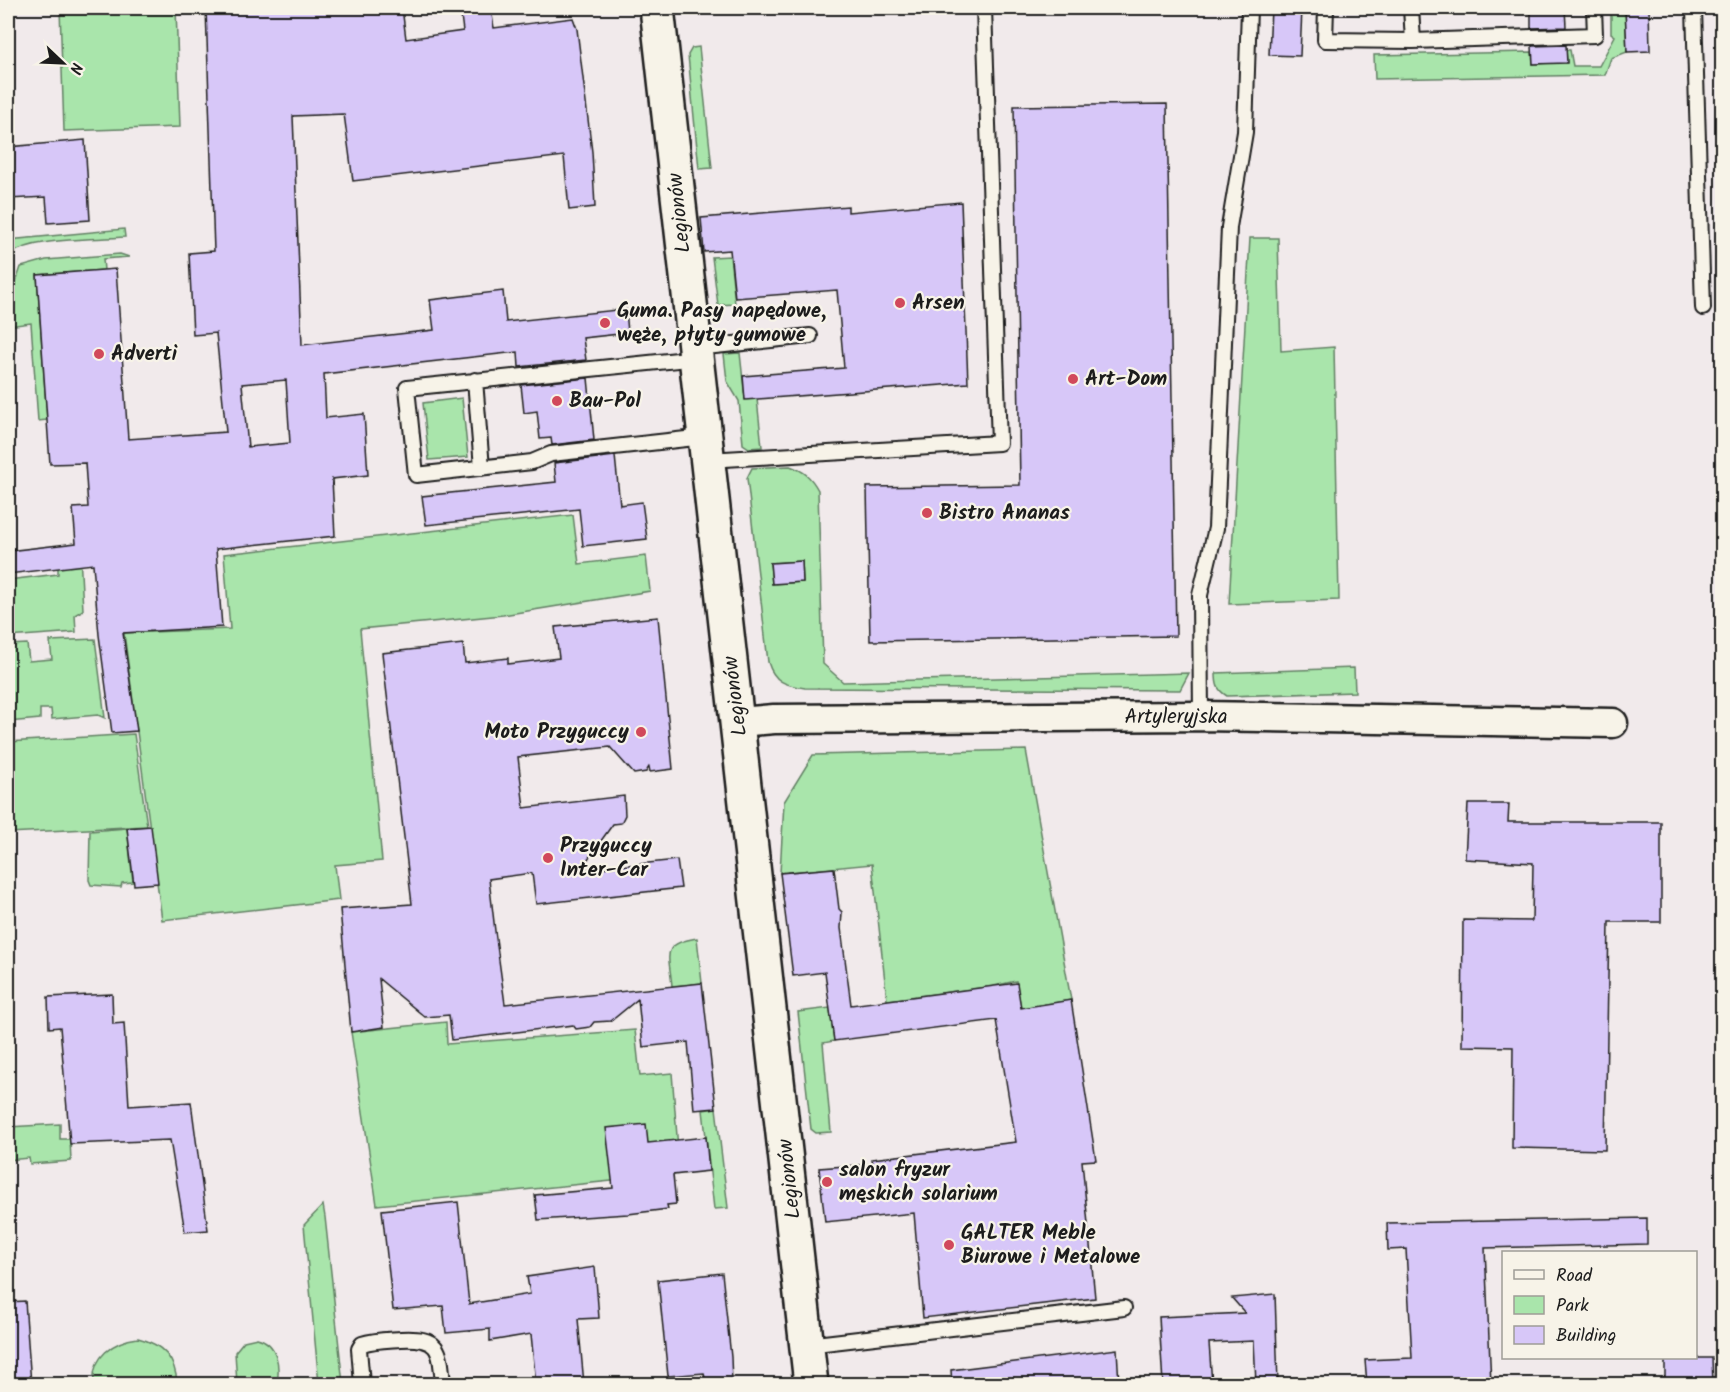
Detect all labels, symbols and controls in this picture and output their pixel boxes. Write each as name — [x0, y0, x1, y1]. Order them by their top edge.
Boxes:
north arrow — [33, 33, 93, 93]
text: N — [62, 59, 89, 78]
street label: Legionów — [659, 171, 701, 255]
place label: Arsen — [912, 287, 965, 320]
place label: Guma. Pasy napędowe, węże, płyty gumowe — [617, 295, 827, 352]
marker: Arsen — [893, 296, 907, 310]
marker: Guma. Pasy napędowe, węże, płyty gumowe — [598, 316, 612, 330]
place label: Adverti — [111, 338, 178, 371]
marker: Adverti — [92, 347, 106, 361]
place label: Art-Dom — [1085, 363, 1167, 396]
marker: Art-Dom — [1066, 372, 1080, 386]
place label: Bau-Pol — [569, 385, 641, 418]
marker: Bau-Pol — [550, 394, 564, 408]
place label: Bistro Ananas — [939, 497, 1070, 530]
marker: Bistro Ananas — [920, 506, 934, 520]
street label: Legionów — [715, 653, 757, 738]
street label: Artyleryjska — [1124, 701, 1228, 734]
place label: Moto Przyguccy — [485, 716, 629, 749]
marker: Moto Przyguccy — [634, 725, 648, 739]
place label: Przyguccy Inter-Car — [560, 830, 652, 887]
marker: Przyguccy Inter-Car — [541, 851, 555, 865]
street label: Legionów — [769, 1137, 811, 1221]
place label: salon fryzur męskich solarium — [839, 1154, 998, 1211]
marker: salon fryzur męskich solarium — [820, 1175, 834, 1189]
place label: GALTER Meble Biurowe i Metalowe — [961, 1217, 1140, 1274]
marker: GALTER Meble Biurowe i Metalowe — [942, 1238, 956, 1252]
legend — [1502, 1251, 1697, 1359]
text: Road — [1556, 1262, 1593, 1291]
text: Park — [1556, 1292, 1589, 1321]
text: Building — [1556, 1322, 1616, 1351]

